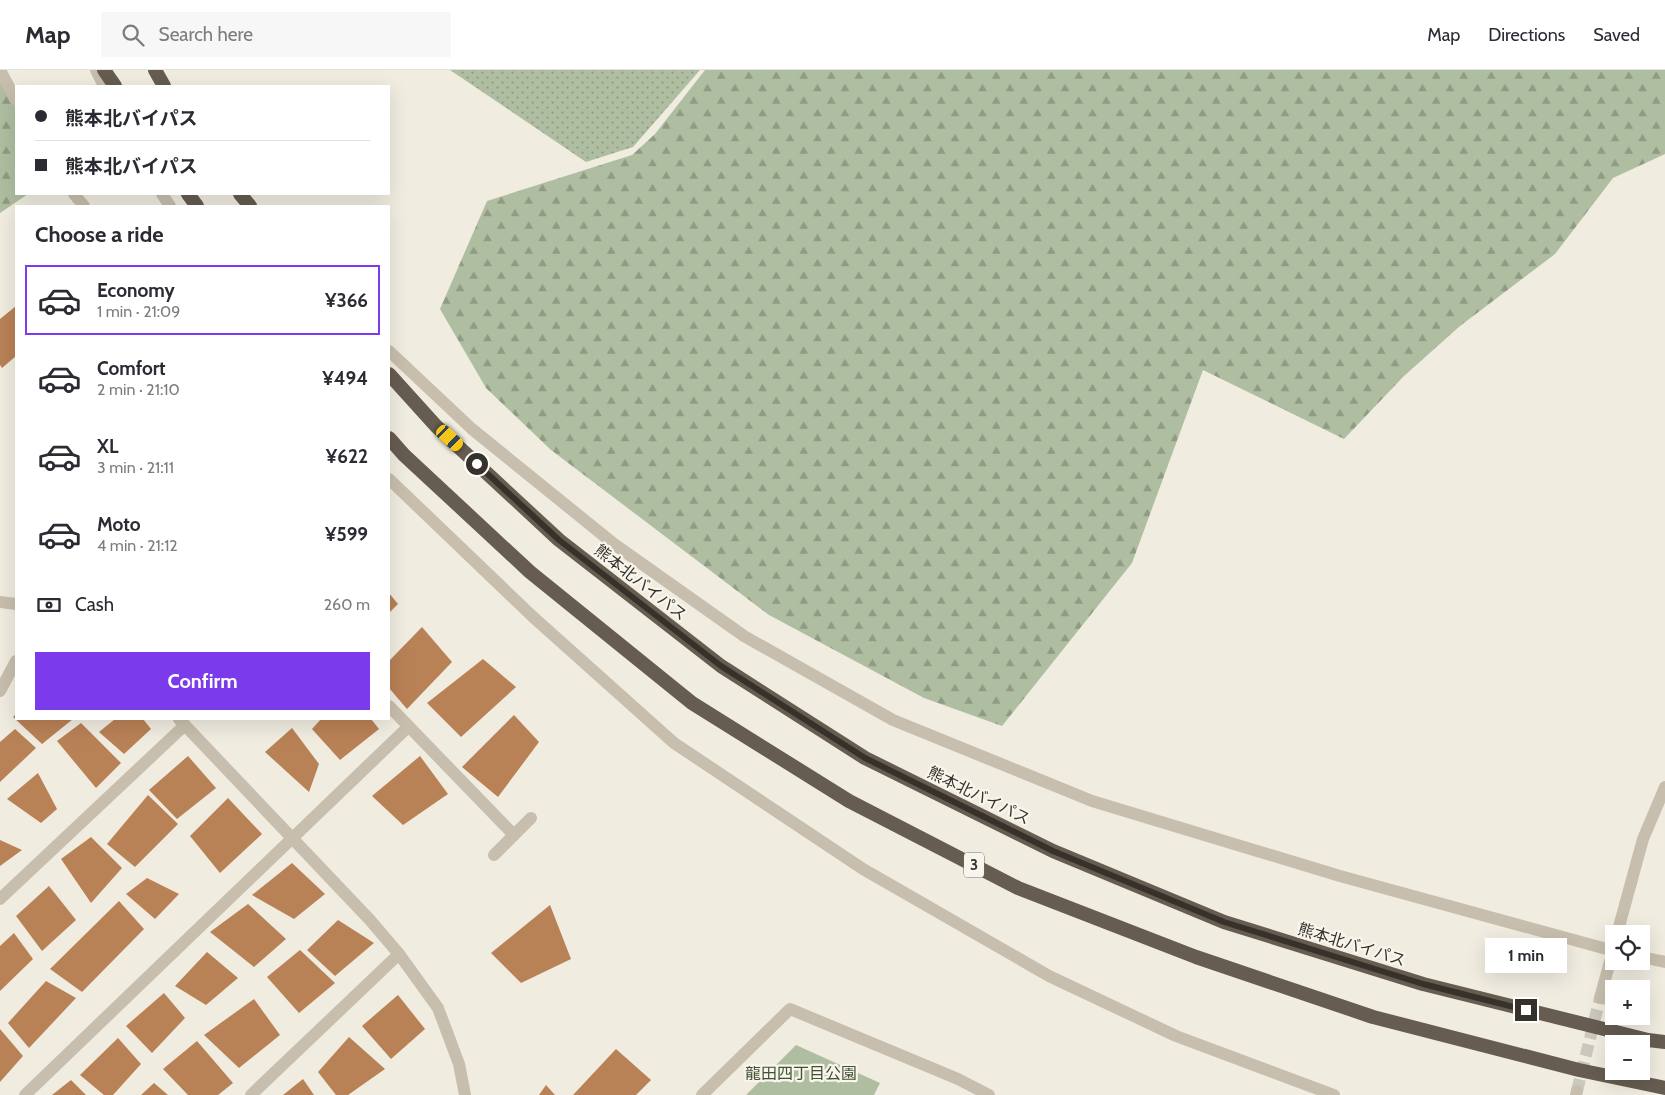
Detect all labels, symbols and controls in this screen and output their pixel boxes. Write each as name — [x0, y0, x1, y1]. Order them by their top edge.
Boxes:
search box — [101, 12, 451, 57]
text: Map — [25, 20, 71, 49]
icon: search — [119, 21, 147, 49]
text: Search here — [159, 23, 253, 46]
text: Map — [1427, 24, 1460, 46]
text: Directions — [1488, 24, 1565, 46]
text: Saved — [1593, 24, 1640, 46]
text: 熊本北バイパス — [65, 107, 198, 130]
text: 熊本北バイパス — [65, 155, 198, 178]
text: Choose a ride — [35, 221, 164, 248]
icon: car — [37, 278, 82, 323]
text: Economy — [97, 279, 175, 302]
text: ¥366 — [325, 289, 368, 312]
text: 1 min · 21:09 — [97, 302, 180, 321]
icon: car — [37, 356, 82, 401]
text: Comfort — [97, 357, 166, 380]
text: ¥494 — [322, 367, 368, 390]
text: 2 min · 21:10 — [97, 380, 180, 399]
car — [433, 422, 466, 454]
icon: car — [37, 434, 82, 479]
text: XL — [97, 435, 118, 458]
text: ¥622 — [326, 445, 368, 468]
route start — [466, 453, 488, 475]
text: 3 min · 21:11 — [97, 458, 174, 477]
icon: car — [37, 512, 82, 557]
text: Moto — [97, 513, 141, 536]
text: ¥599 — [325, 523, 368, 546]
text: 4 min · 21:12 — [97, 536, 178, 555]
street label: 熊本北バイパス — [591, 541, 691, 624]
icon: cash — [35, 591, 63, 619]
text: Cash — [75, 593, 114, 616]
text: 260 m — [324, 595, 370, 614]
button: Confirm — [35, 652, 370, 710]
street label: 熊本北バイパス — [924, 762, 1033, 828]
road number: 3 — [964, 852, 984, 878]
street label: 熊本北バイパス — [1296, 919, 1408, 970]
map controls — [1605, 925, 1650, 1080]
button: locate — [1605, 925, 1650, 970]
callout: 1 min — [1485, 938, 1567, 972]
text: 1 min — [1508, 946, 1544, 965]
button: + — [1605, 980, 1650, 1025]
route end — [1515, 999, 1537, 1021]
button: − — [1605, 1035, 1650, 1080]
park label: 龍田四丁目公園 — [745, 1064, 857, 1083]

